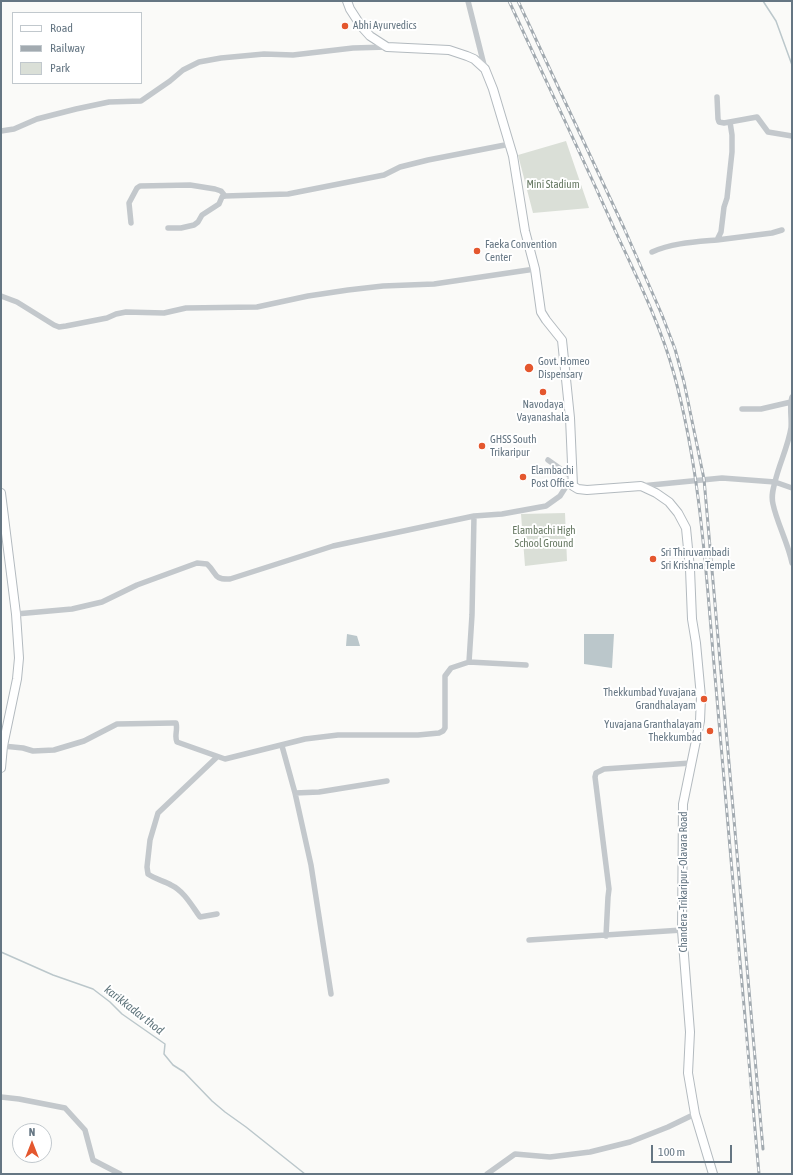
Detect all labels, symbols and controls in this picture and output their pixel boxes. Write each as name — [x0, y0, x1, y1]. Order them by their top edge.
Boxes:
legend — [12, 12, 142, 84]
place label: Abhi Ayurvedics — [353, 19, 417, 33]
text: Road — [50, 21, 73, 35]
marker: Abhi Ayurvedics — [340, 21, 350, 31]
text: Railway — [50, 41, 85, 55]
text: Park — [50, 61, 70, 75]
park label: Mini Stadium — [526, 178, 580, 192]
place label: Faeka Convention Center — [485, 238, 557, 264]
marker: Faeka Convention Center — [472, 246, 482, 256]
place label: Govt. Homeo Dispensary — [538, 355, 590, 381]
marker: Govt. Homeo Dispensary — [523, 362, 535, 374]
marker: Navodaya Vayanashala — [538, 387, 548, 397]
place label: Navodaya Vayanashala — [517, 398, 569, 424]
place label: GHSS South Trikaripur — [490, 433, 537, 459]
marker: GHSS South Trikaripur — [477, 441, 487, 451]
place label: Elambachi Post Office — [531, 464, 574, 490]
marker: Elambachi Post Office — [518, 472, 528, 482]
park label: Elambachi High School Ground — [512, 524, 576, 550]
place label: Sri Thiruvambadi Sri Krishna Temple — [661, 546, 735, 572]
marker: Sri Thiruvambadi Sri Krishna Temple — [648, 554, 658, 564]
place label: Thekkumbad Yuvajana Grandhalayam — [603, 686, 696, 712]
marker: Thekkumbad Yuvajana Grandhalayam — [699, 694, 709, 704]
place label: Yuvajana Granthalayam Thekkumbad — [604, 718, 702, 744]
marker: Yuvajana Granthalayam Thekkumbad — [705, 726, 715, 736]
street label: Chandera -Trikaripur -Olavara Road — [677, 811, 691, 953]
water label: karikkadav thod — [101, 982, 167, 1038]
north arrow — [12, 1123, 52, 1163]
text: N — [29, 1126, 35, 1138]
scale bar — [653, 1137, 734, 1163]
text: 100 m — [658, 1145, 685, 1159]

